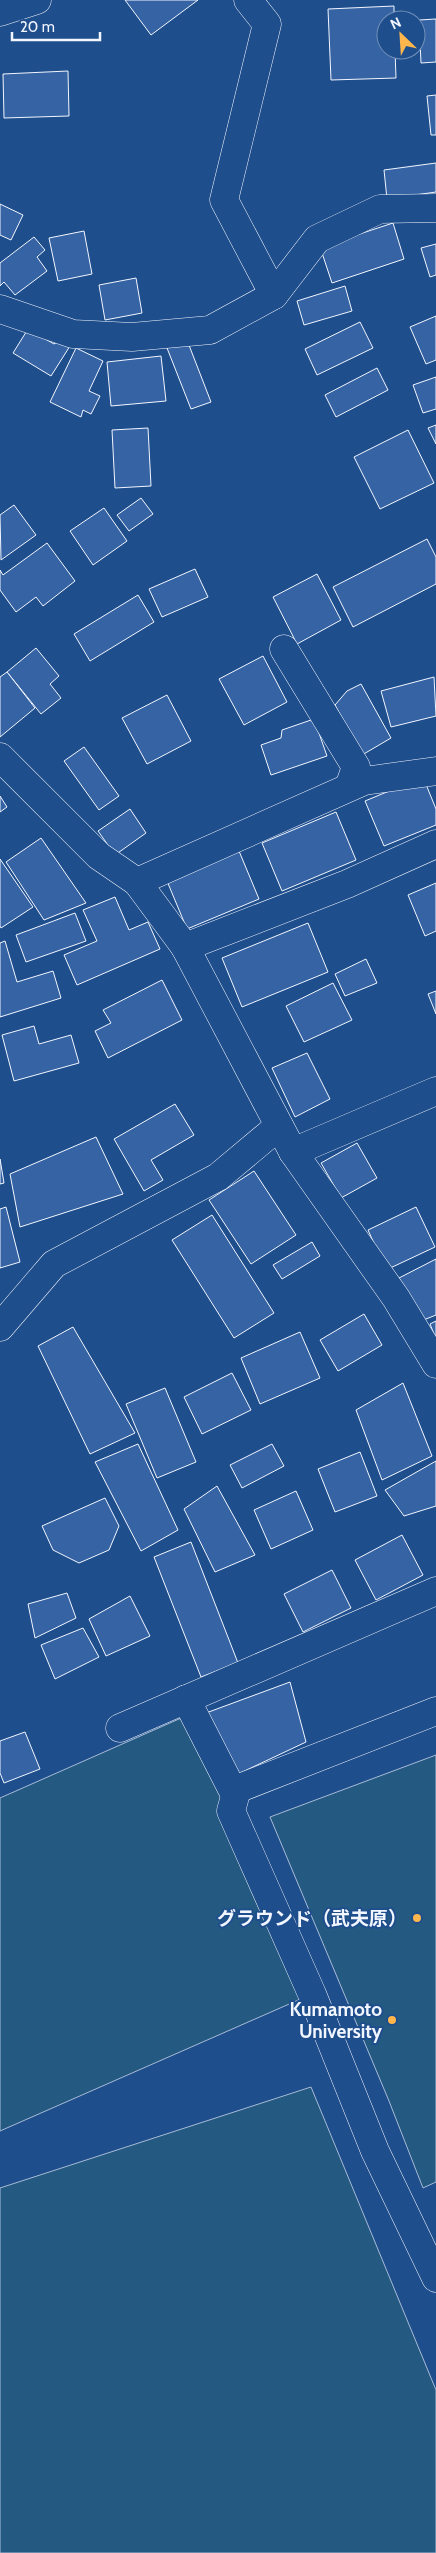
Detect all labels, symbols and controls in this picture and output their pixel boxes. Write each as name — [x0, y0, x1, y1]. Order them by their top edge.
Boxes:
scale bar — [12, 10, 100, 42]
north arrow — [376, 10, 426, 60]
text: N — [387, 13, 404, 33]
text: 20 m — [20, 18, 55, 36]
place label: グラウンド（武夫原） — [217, 1907, 407, 1930]
marker: グラウンド（武夫原） — [411, 1912, 423, 1924]
place label: Kumamoto University — [290, 1998, 383, 2043]
marker: Kumamoto University — [386, 2014, 398, 2026]

